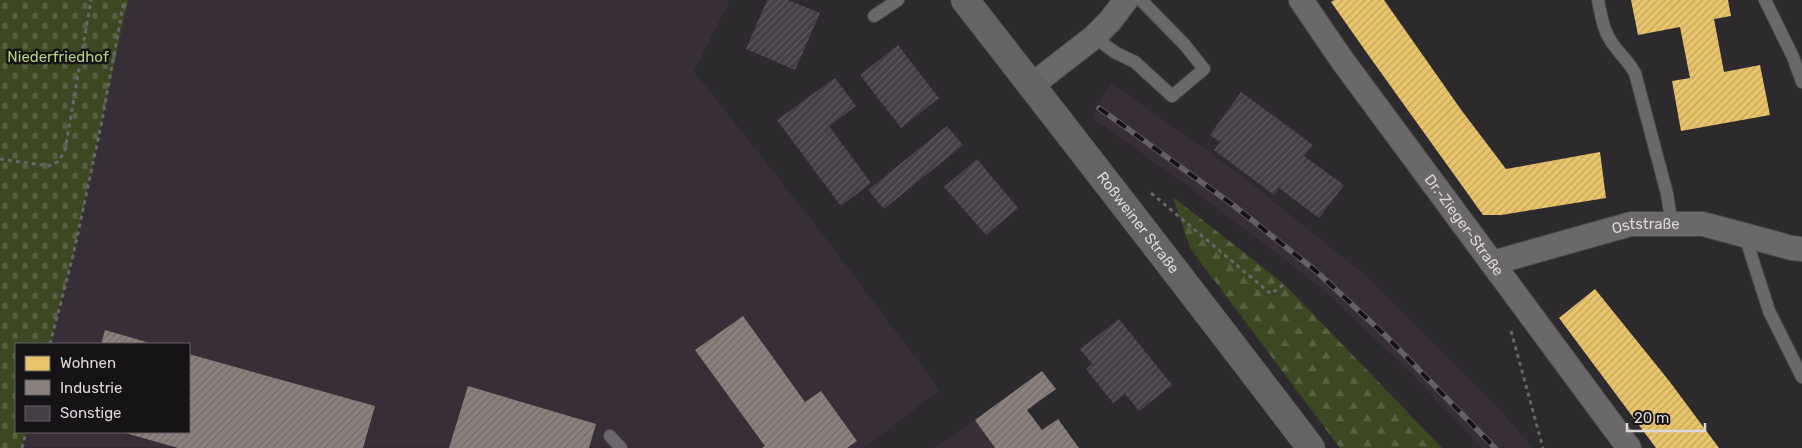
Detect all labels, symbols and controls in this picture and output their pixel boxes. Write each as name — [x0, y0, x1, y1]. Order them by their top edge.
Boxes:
park label: Niederfriedhof — [7, 48, 109, 66]
street label: Roßweiner Straße — [1093, 168, 1183, 277]
street label: Dr.-Zieger-Straße — [1421, 171, 1508, 279]
street label: Oststraße — [1610, 215, 1680, 238]
legend — [15, 343, 190, 433]
text: Wohnen — [60, 354, 116, 372]
text: Industrie — [60, 379, 122, 397]
scale bar — [1627, 400, 1704, 432]
text: Sonstige — [60, 404, 122, 422]
text: 20 m — [1634, 409, 1669, 427]

